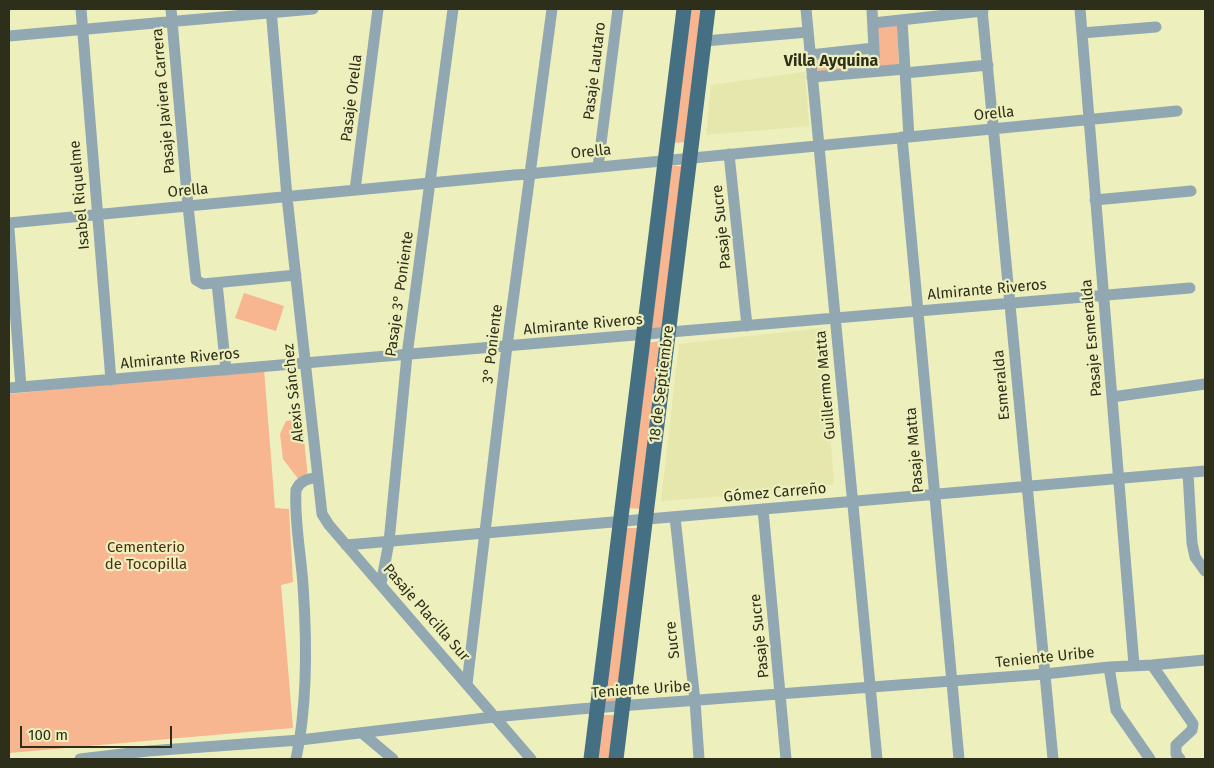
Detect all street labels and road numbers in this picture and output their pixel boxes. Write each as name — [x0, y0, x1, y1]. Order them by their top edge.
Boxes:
street label: Pasaje Lautaro — [580, 21, 610, 121]
street label: Pasaje Javiera Carrera — [149, 28, 179, 174]
street label: Pasaje Orella — [338, 53, 366, 143]
street label: Orella — [973, 103, 1015, 125]
street label: Isabel Riquelme — [66, 140, 94, 250]
street label: Orella — [570, 141, 612, 163]
street label: Orella — [167, 180, 209, 202]
street label: Pasaje Sucre — [709, 184, 735, 270]
street label: Pasaje 3° Poniente — [382, 230, 418, 358]
street label: Almirante Riveros — [927, 276, 1047, 304]
street label: Pasaje Esmeralda — [1078, 279, 1106, 397]
street label: 3° Poniente — [479, 303, 507, 385]
street label: Almirante Riveros — [523, 311, 643, 339]
street label: 18 de Septiembre — [646, 324, 678, 444]
street label: Guillermo Matta — [812, 330, 840, 440]
street label: Alexis Sánchez — [280, 343, 308, 443]
street label: Almirante Riveros — [120, 345, 240, 373]
street label: Esmeralda — [990, 349, 1014, 421]
street label: Pasaje Matta — [902, 406, 928, 494]
street label: Gómez Carreño — [723, 480, 827, 506]
street label: Pasaje Placilla Sur — [379, 561, 473, 665]
street label: Pasaje Sucre — [747, 593, 773, 679]
street label: Sucre — [662, 620, 684, 660]
street label: Teniente Uribe — [995, 644, 1095, 672]
street label: Teniente Uribe — [591, 678, 691, 702]

